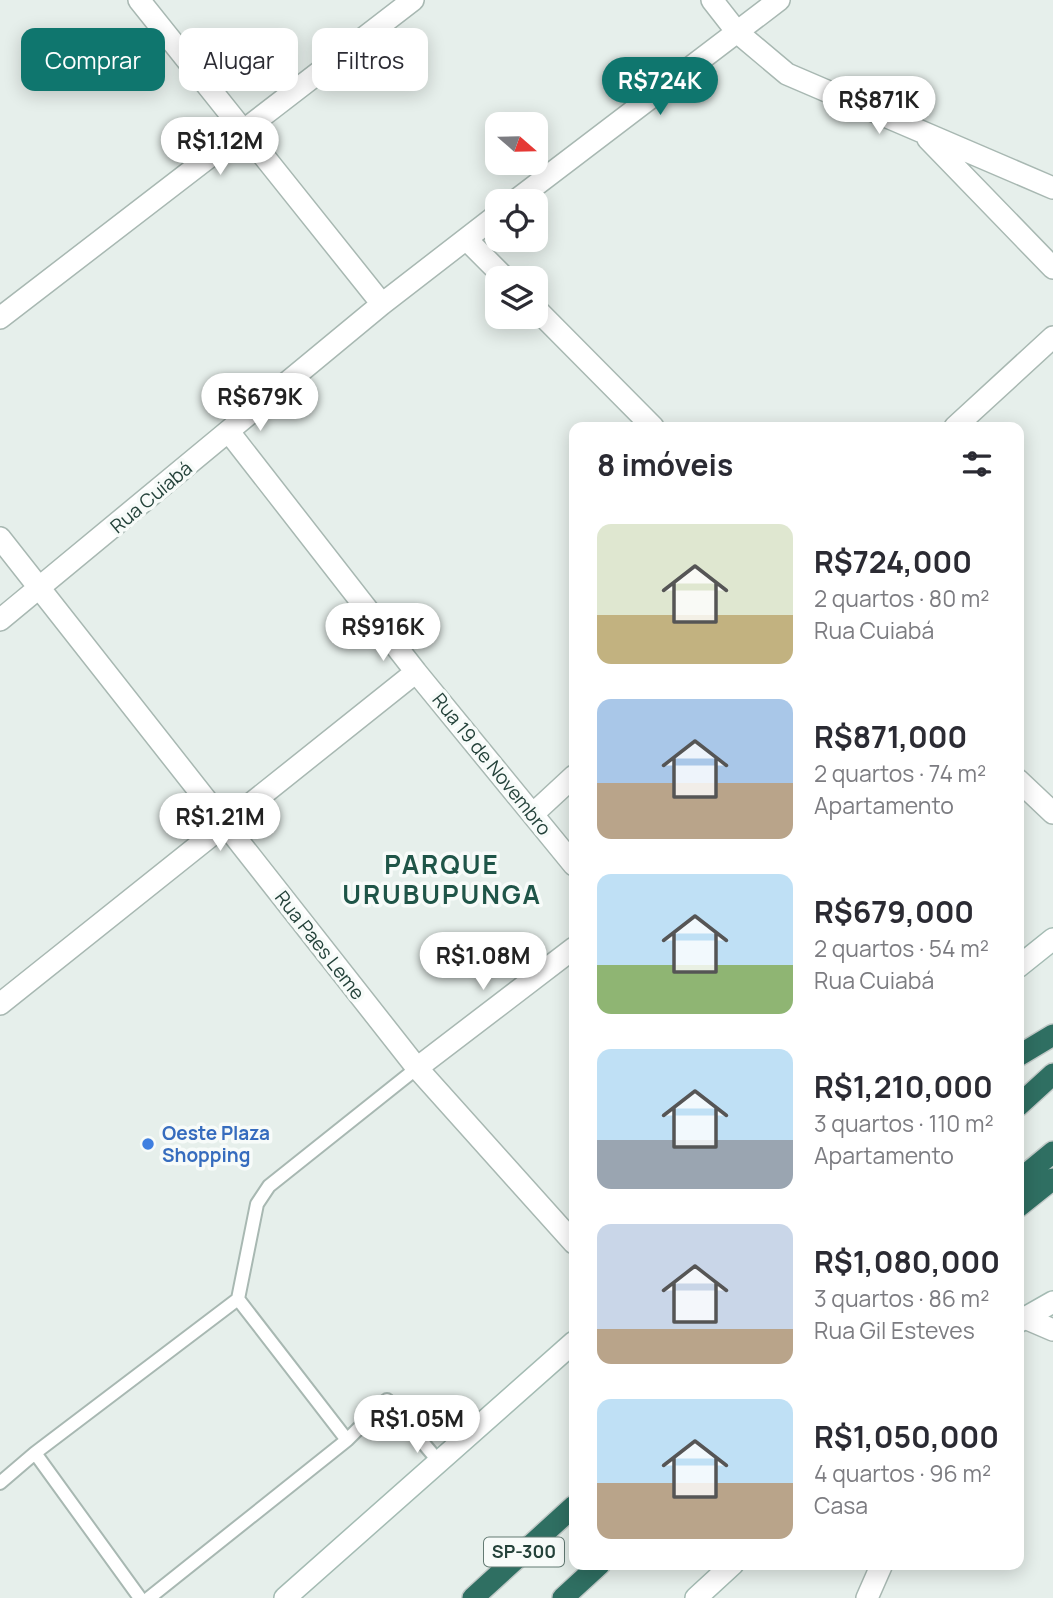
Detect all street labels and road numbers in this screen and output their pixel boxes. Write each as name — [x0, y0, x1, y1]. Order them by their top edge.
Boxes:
street label: Rua Cuiabá — [105, 455, 197, 539]
street label: Rua 19 de Novembro — [427, 687, 557, 841]
street label: Rua Paes Leme — [269, 885, 371, 1005]
road number: SP-300 — [484, 1538, 564, 1567]

